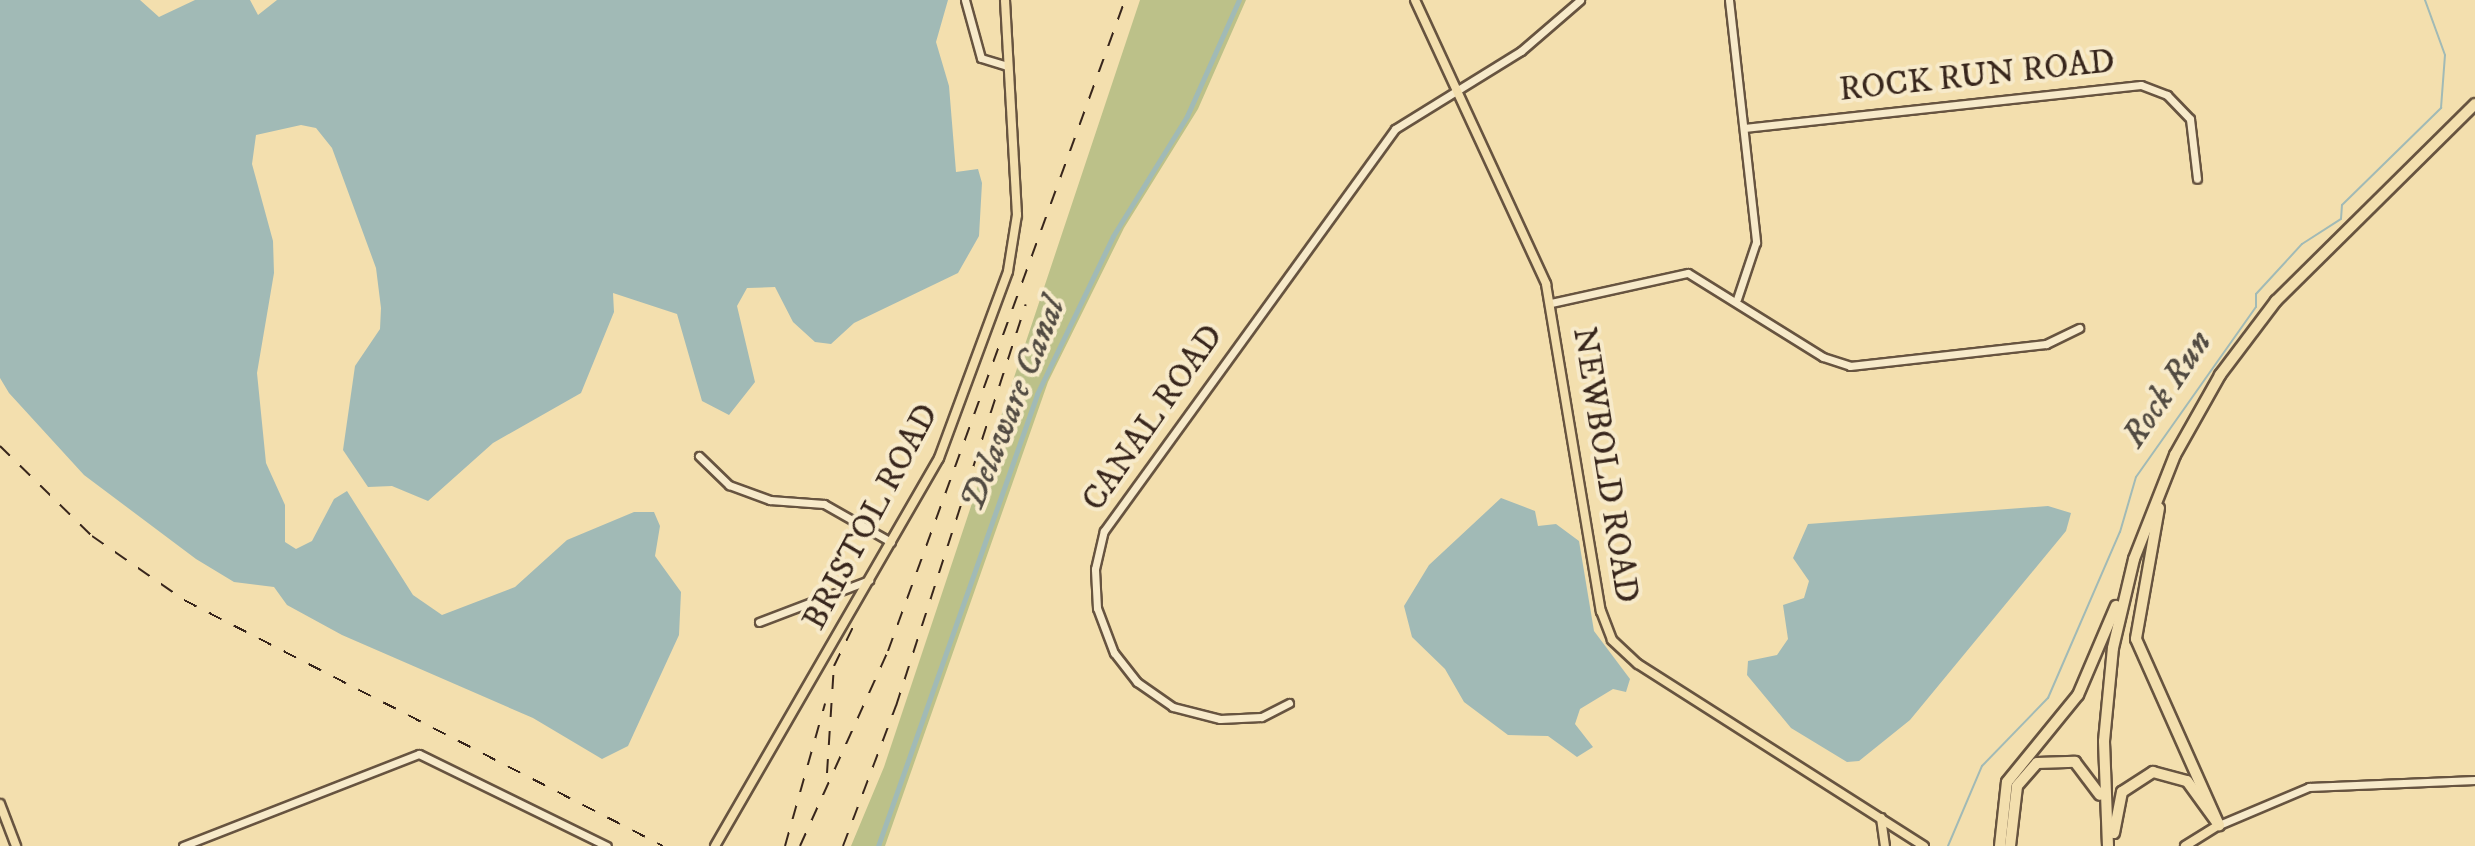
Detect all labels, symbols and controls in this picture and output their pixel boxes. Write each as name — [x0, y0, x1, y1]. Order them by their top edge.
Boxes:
street label: ROCK RUN ROAD — [1837, 41, 2117, 111]
water label: Delaware Canal — [951, 291, 1075, 517]
street label: CANAL ROAD — [1074, 317, 1232, 519]
water label: Rock Run — [2112, 322, 2222, 456]
street label: NEWBOLD ROAD — [1563, 324, 1647, 606]
street label: BRISTOL ROAD — [794, 397, 948, 637]

